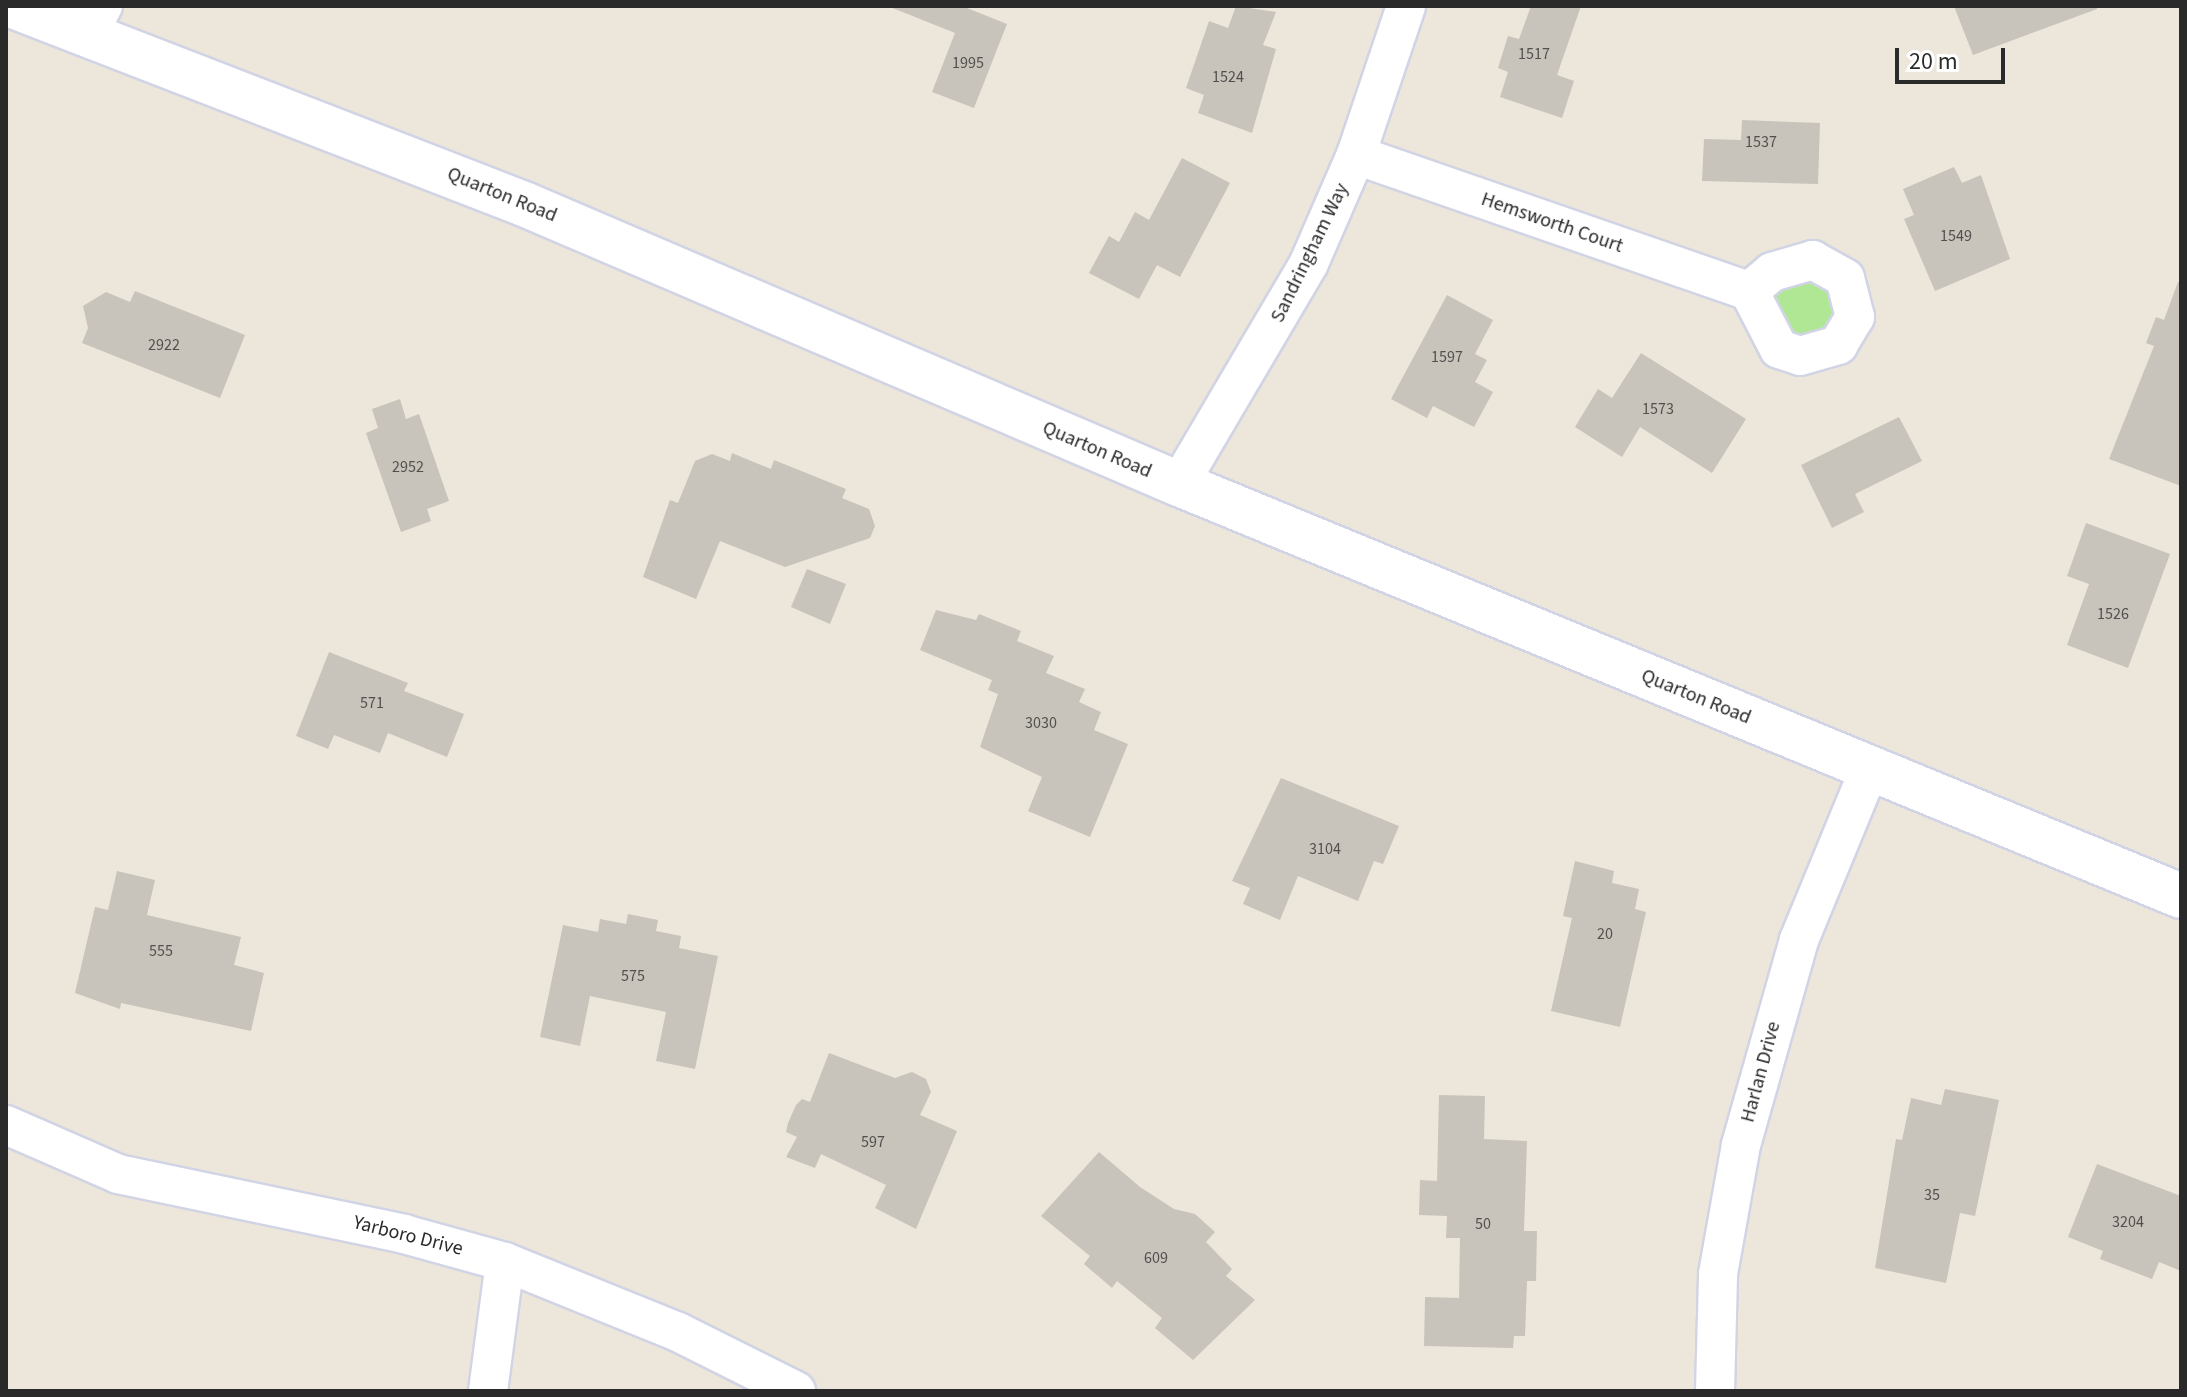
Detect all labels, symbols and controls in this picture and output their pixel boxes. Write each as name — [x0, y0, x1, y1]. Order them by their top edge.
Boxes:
scale bar — [1899, 32, 2009, 82]
house number: 1517 — [1518, 44, 1550, 64]
text: 20 m — [1909, 44, 1958, 79]
house number: 1995 — [952, 53, 984, 73]
house number: 1524 — [1212, 67, 1244, 87]
house number: 1537 — [1745, 132, 1777, 152]
street label: Quarton Road — [444, 162, 560, 228]
street label: Sandringham Way — [1266, 179, 1354, 327]
street label: Hemsworth Court — [1478, 187, 1626, 259]
house number: 1549 — [1940, 226, 1972, 246]
house number: 2922 — [148, 335, 180, 355]
house number: 1597 — [1431, 347, 1463, 367]
house number: 1573 — [1642, 399, 1674, 419]
street label: Quarton Road — [1039, 416, 1155, 484]
house number: 2952 — [392, 457, 424, 477]
house number: 1526 — [2097, 604, 2129, 624]
street label: Quarton Road — [1638, 664, 1754, 730]
house number: 571 — [360, 693, 384, 713]
house number: 3030 — [1025, 713, 1057, 733]
house number: 3104 — [1309, 839, 1341, 859]
house number: 20 — [1597, 924, 1613, 944]
house number: 555 — [149, 941, 173, 961]
house number: 575 — [621, 966, 645, 986]
street label: Harlan Drive — [1736, 1019, 1786, 1125]
house number: 597 — [861, 1132, 885, 1152]
house number: 35 — [1924, 1185, 1940, 1205]
street label: Yarboro Drive — [351, 1211, 465, 1261]
house number: 3204 — [2112, 1212, 2144, 1232]
house number: 50 — [1475, 1214, 1491, 1234]
house number: 609 — [1144, 1248, 1168, 1268]

